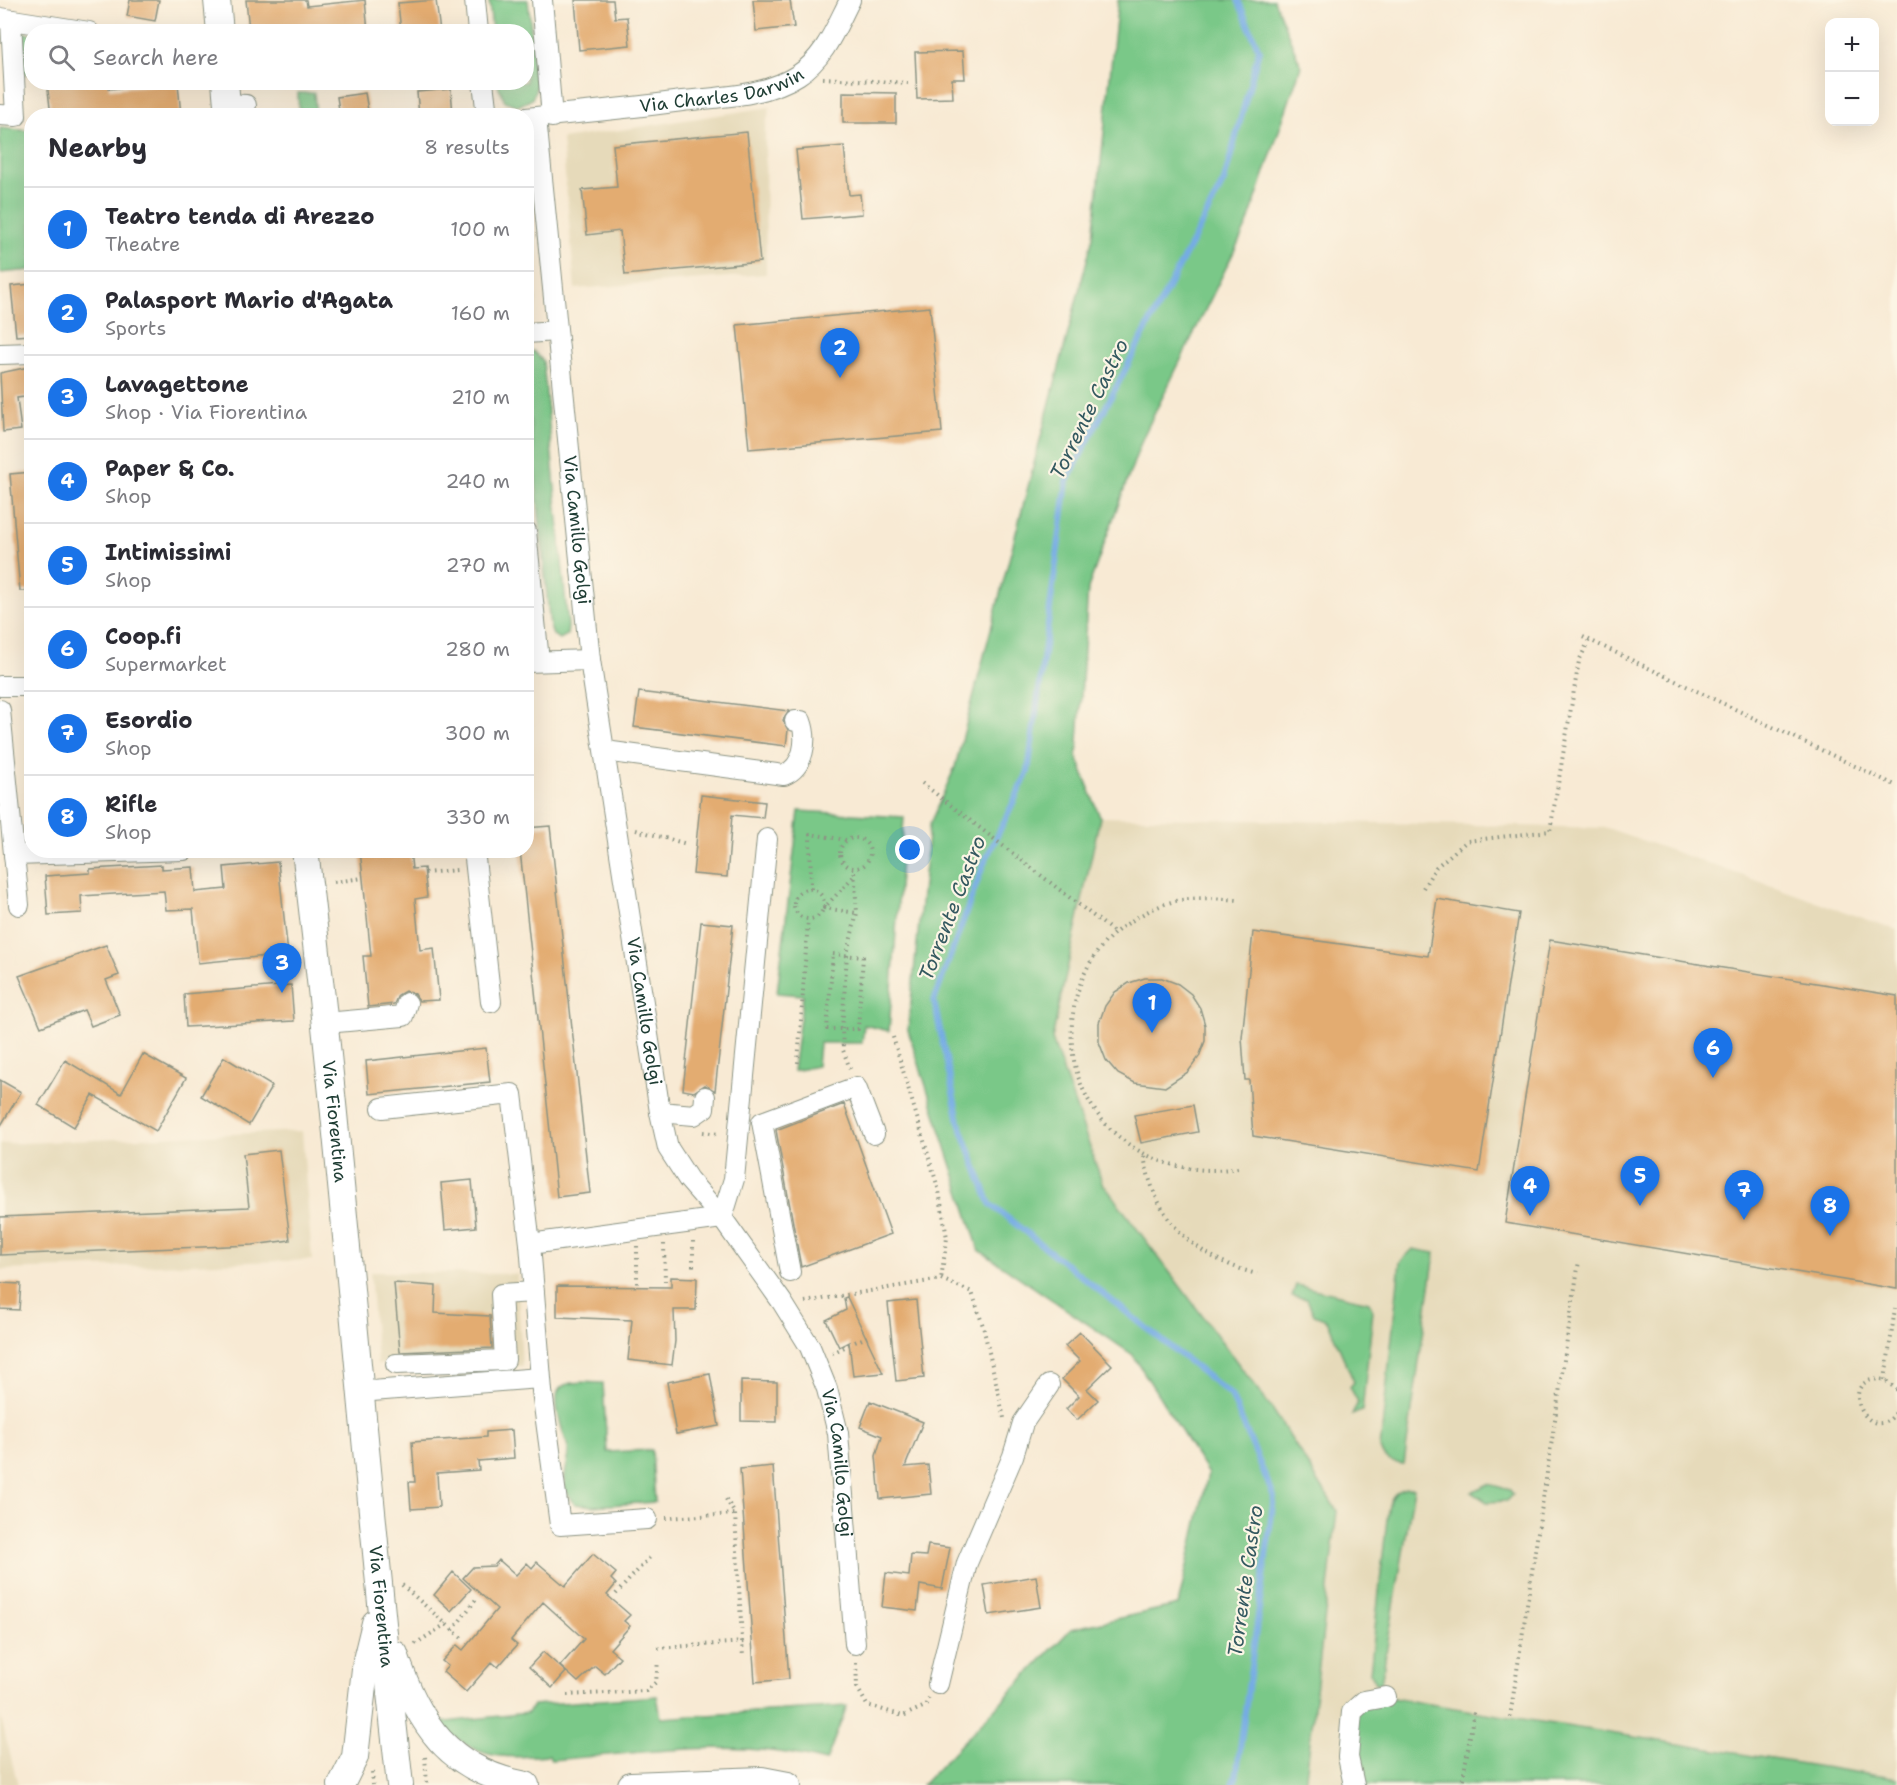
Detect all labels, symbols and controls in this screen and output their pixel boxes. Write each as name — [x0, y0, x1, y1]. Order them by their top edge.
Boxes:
map controls — [1825, 18, 1879, 126]
button: + — [1825, 18, 1879, 72]
search box — [24, 24, 534, 90]
icon: search — [45, 41, 78, 74]
text: Search here — [93, 43, 219, 72]
street label: Via Charles Darwin — [638, 62, 809, 118]
button: − — [1825, 72, 1879, 126]
text: Nearby — [48, 130, 147, 165]
text: 8 results — [424, 134, 510, 160]
text: Teatro tenda di Arezzo — [105, 202, 375, 231]
text: 1 — [63, 216, 72, 242]
text: 100 m — [450, 216, 510, 242]
text: Theatre — [105, 231, 180, 257]
text: Palasport Mario d'Agata — [105, 286, 393, 315]
text: 2 — [61, 300, 75, 326]
text: 160 m — [451, 300, 510, 326]
text: Sports — [105, 315, 166, 341]
pin: 2 — [820, 328, 860, 378]
water label: Torrente Castro — [1044, 335, 1134, 483]
text: Lavagettone — [105, 370, 249, 399]
text: 3 — [61, 384, 75, 410]
text: 210 m — [451, 384, 510, 410]
text: Shop · Via Fiorentina — [105, 399, 307, 425]
text: Paper & Co. — [105, 454, 234, 483]
street label: Via Camillo Golgi — [558, 454, 596, 606]
text: 4 — [61, 468, 75, 494]
text: 240 m — [445, 468, 510, 494]
text: Shop — [105, 483, 152, 509]
text: Intimissimi — [105, 538, 232, 567]
text: 5 — [61, 552, 74, 578]
text: 270 m — [446, 552, 510, 578]
text: Shop — [105, 567, 152, 593]
text: Coop.fi — [105, 622, 182, 651]
text: 6 — [61, 636, 75, 662]
text: 280 m — [445, 636, 510, 662]
text: Supermarket — [105, 651, 227, 677]
text: Esordio — [105, 706, 193, 735]
text: 7 — [61, 720, 75, 746]
text: 300 m — [444, 720, 510, 746]
text: Shop — [105, 735, 152, 761]
text: Rifle — [105, 790, 157, 819]
text: 8 — [61, 804, 75, 830]
text: 330 m — [446, 804, 510, 830]
text: Shop — [105, 819, 152, 845]
water label: Torrente Castro — [912, 832, 992, 984]
your location — [895, 835, 924, 864]
street label: Via Camillo Golgi — [621, 935, 668, 1087]
pin: 3 — [262, 944, 302, 993]
pin: 1 — [1132, 984, 1172, 1033]
pin: 6 — [1694, 1028, 1732, 1078]
street label: Via Fiorentina — [317, 1059, 353, 1184]
pin: 5 — [1620, 1156, 1660, 1206]
pin: 4 — [1510, 1166, 1550, 1216]
pin: 7 — [1724, 1170, 1764, 1220]
pin: 8 — [1810, 1186, 1850, 1236]
street label: Via Camillo Golgi — [815, 1386, 858, 1538]
water label: Torrente Castro — [1221, 1503, 1269, 1659]
street label: Via Fiorentina — [363, 1544, 399, 1668]

